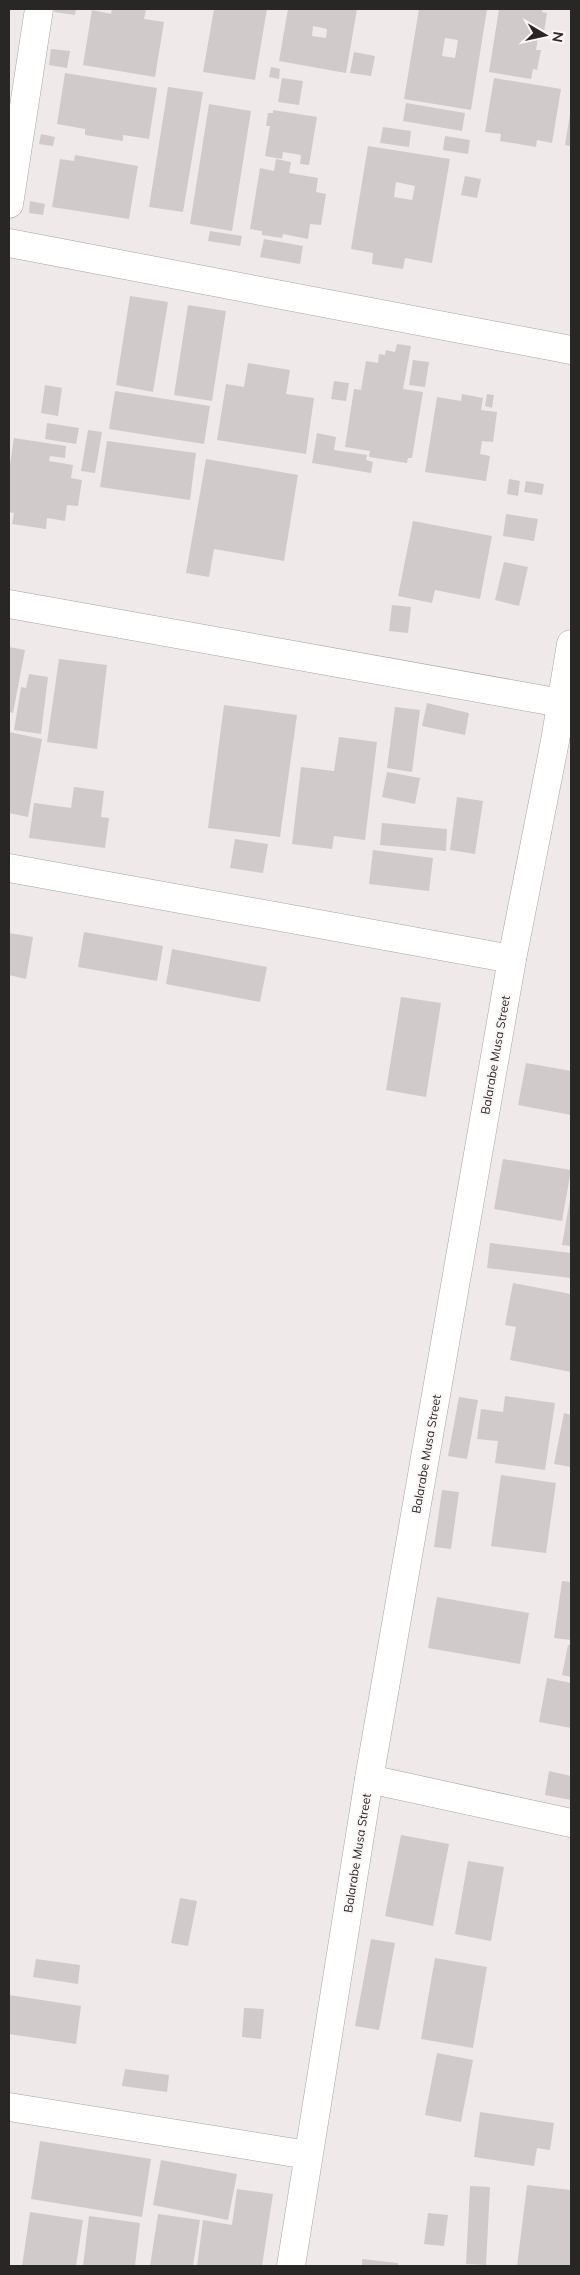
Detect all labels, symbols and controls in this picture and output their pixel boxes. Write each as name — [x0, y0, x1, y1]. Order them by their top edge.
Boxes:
north arrow — [520, 10, 570, 60]
text: N — [548, 30, 568, 44]
street label: Balarabe Musa Street — [477, 994, 513, 1116]
street label: Balarabe Musa Street — [408, 1393, 444, 1515]
street label: Balarabe Musa Street — [340, 1792, 374, 1914]

